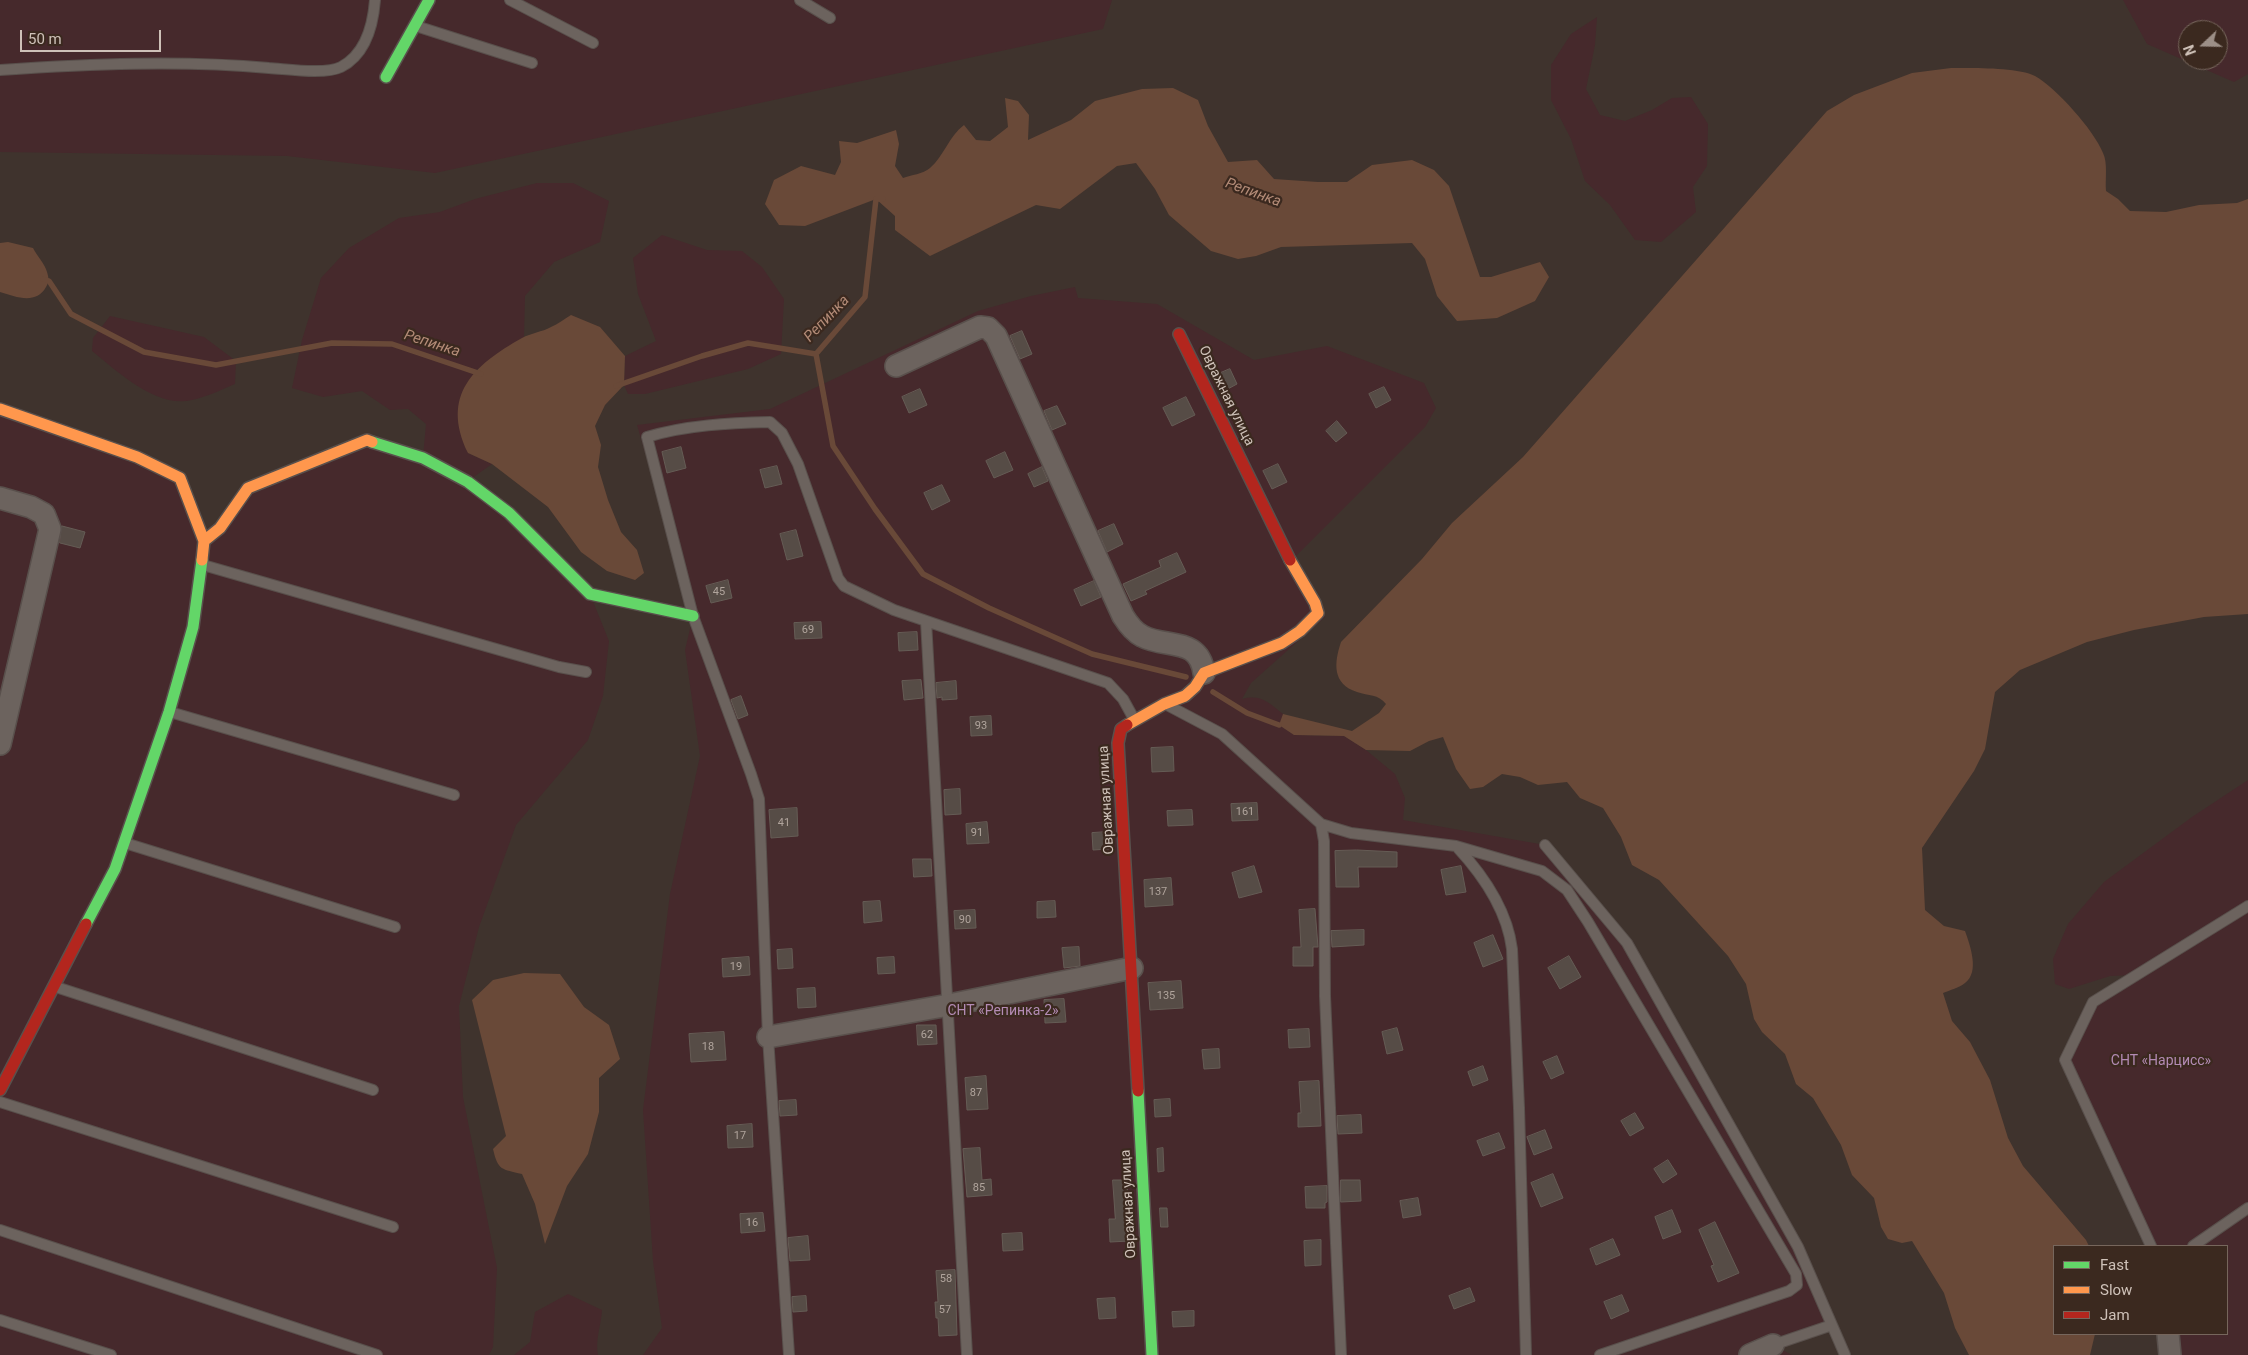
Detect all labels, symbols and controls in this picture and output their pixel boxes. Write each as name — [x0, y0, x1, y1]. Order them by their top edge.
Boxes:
scale bar — [22, 20, 164, 52]
north arrow — [2178, 20, 2228, 70]
text: 50 m — [28, 30, 62, 48]
text: N — [2181, 43, 2199, 58]
water label: Репинка — [1223, 175, 1283, 211]
water label: Репинка — [800, 292, 854, 346]
water label: Репинка — [402, 327, 462, 361]
street label: Овражная улица — [1195, 343, 1257, 449]
house number: 45 — [713, 585, 725, 599]
house number: 69 — [802, 623, 814, 637]
house number: 93 — [975, 719, 987, 733]
street label: Овражная улица — [1096, 745, 1118, 855]
house number: 161 — [1236, 805, 1254, 819]
house number: 41 — [778, 816, 790, 830]
house number: 91 — [971, 826, 983, 840]
house number: 137 — [1149, 885, 1167, 899]
house number: 90 — [959, 913, 971, 927]
house number: 19 — [730, 960, 742, 974]
house number: 135 — [1157, 989, 1175, 1003]
park label: СНТ «Репинка-2» — [947, 1003, 1059, 1019]
house number: 62 — [921, 1028, 933, 1042]
house number: 18 — [702, 1040, 714, 1054]
park label: СНТ «Нарцисс» — [2111, 1053, 2211, 1069]
house number: 87 — [970, 1086, 982, 1100]
house number: 17 — [734, 1129, 746, 1143]
street label: Овражная улица — [1118, 1149, 1140, 1259]
house number: 85 — [973, 1181, 985, 1195]
house number: 16 — [746, 1216, 758, 1230]
legend — [2053, 1245, 2228, 1335]
text: Fast — [2100, 1256, 2129, 1274]
house number: 58 — [940, 1272, 952, 1286]
text: Slow — [2100, 1281, 2132, 1299]
house number: 57 — [939, 1303, 951, 1317]
text: Jam — [2100, 1306, 2130, 1324]

